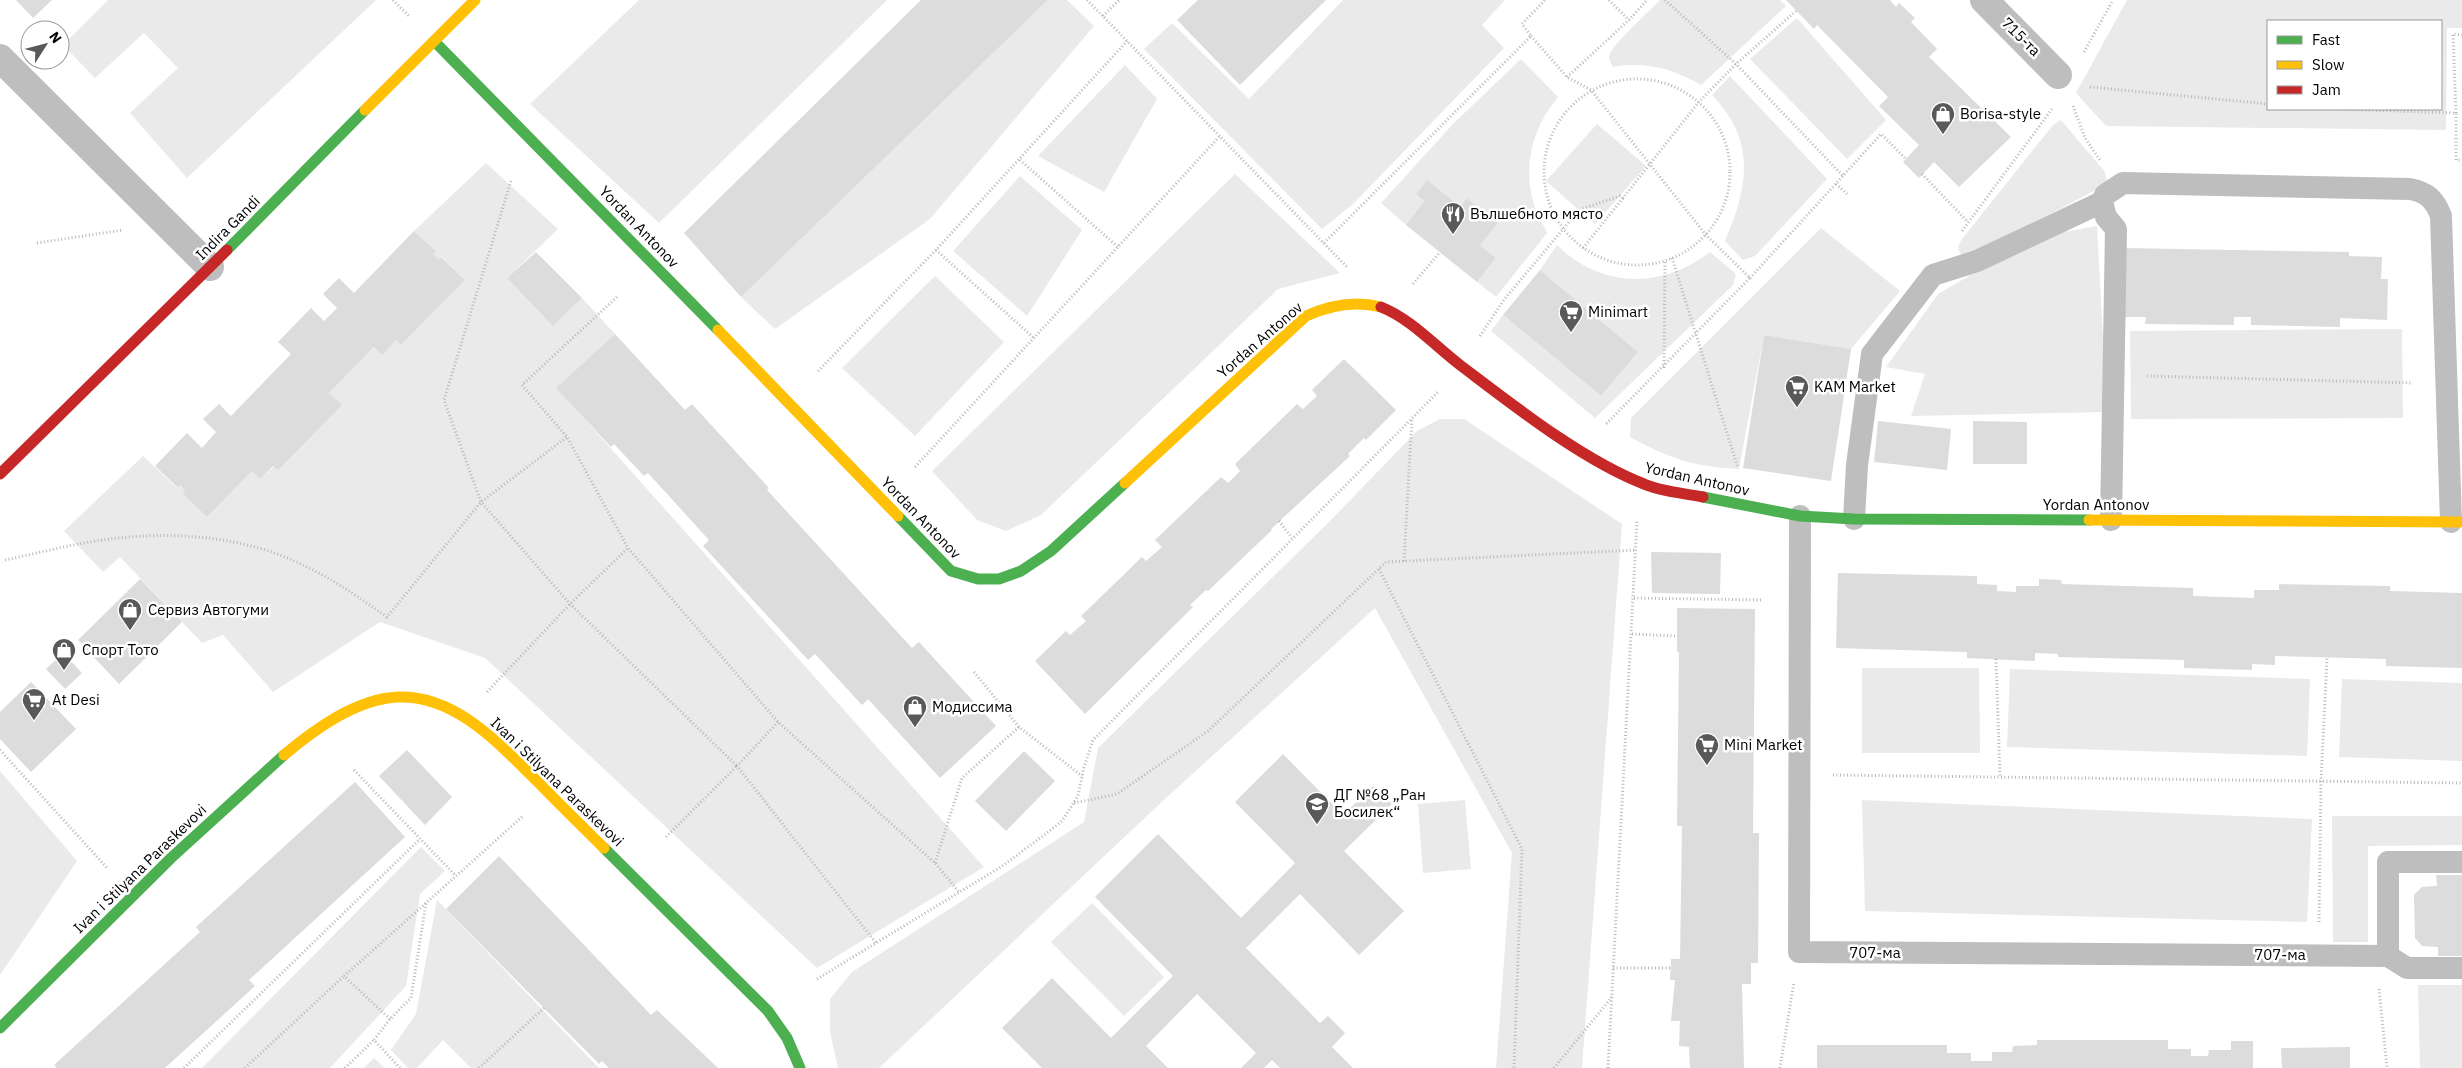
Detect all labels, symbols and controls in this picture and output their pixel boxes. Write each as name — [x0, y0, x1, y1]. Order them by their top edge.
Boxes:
street label: 715-та — [1998, 13, 2045, 60]
north arrow — [20, 20, 70, 70]
legend — [2267, 20, 2442, 110]
text: N — [45, 28, 66, 47]
text: Fast — [2312, 30, 2340, 49]
text: Slow — [2312, 55, 2345, 74]
text: Jam — [2312, 80, 2341, 99]
shop icon: Borisa-style — [1930, 101, 1956, 135]
place label: Borisa-style — [1960, 104, 2041, 123]
street label: Yordan Antonov — [595, 182, 684, 272]
street label: Indira Gandi — [191, 191, 264, 264]
restaurant icon: Вълшебното място — [1440, 201, 1466, 235]
place label: Вълшебното място — [1470, 204, 1603, 223]
street label: Yordan Antonov — [1213, 297, 1307, 382]
supermarket icon: Minimart — [1558, 299, 1584, 333]
place label: Minimart — [1588, 302, 1648, 321]
supermarket icon: KAM Market — [1784, 374, 1810, 408]
place label: KAM Market — [1814, 377, 1896, 396]
street label: Yordan Antonov — [1643, 457, 1752, 500]
street label: Yordan Antonov — [877, 473, 966, 563]
street label: Yordan Antonov — [2043, 495, 2150, 514]
shop icon: Сервиз Автогуми — [117, 597, 143, 631]
place label: Сервиз Автогуми — [148, 600, 269, 619]
shop icon: Спорт Тото — [51, 637, 77, 671]
place label: Спорт Тото — [82, 640, 159, 659]
supermarket icon: At Desi — [21, 687, 47, 721]
place label: At Desi — [52, 690, 100, 709]
shop icon: Модиссима — [902, 694, 928, 728]
place label: Модиссима — [932, 697, 1013, 716]
street label: Ivan i Stilyana Paraskevovi — [487, 713, 628, 850]
supermarket icon: Mini Market — [1694, 732, 1720, 766]
place label: Mini Market — [1724, 735, 1803, 754]
place label: ДГ №68 „Ран Босилек“ — [1334, 785, 1426, 821]
school or university icon: ДГ №68 „Ран Босилек“ — [1304, 791, 1330, 825]
street label: Ivan i Stilyana Paraskevovi — [69, 800, 210, 937]
street label: 707-ма — [1849, 943, 1901, 962]
street label: 707-ма — [2254, 945, 2306, 964]

